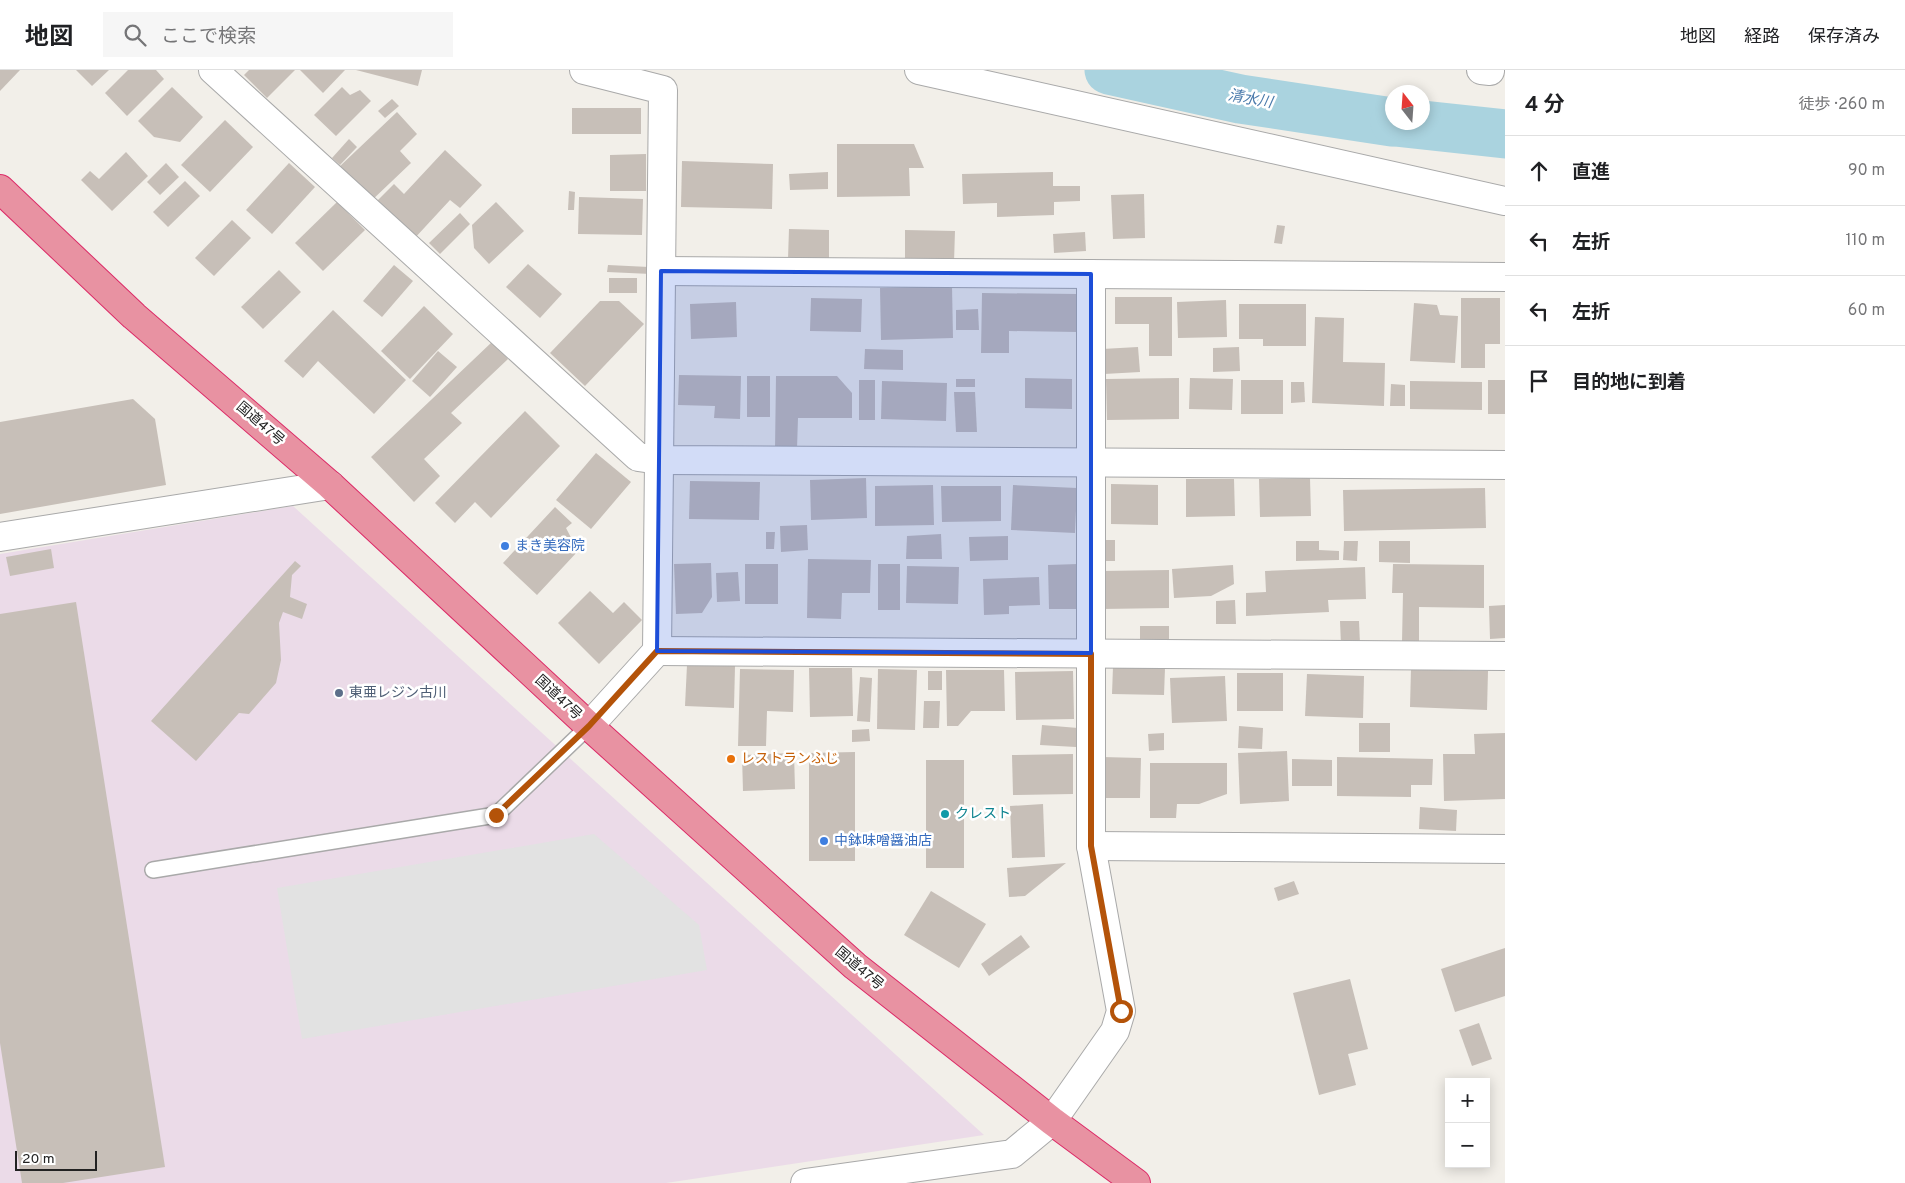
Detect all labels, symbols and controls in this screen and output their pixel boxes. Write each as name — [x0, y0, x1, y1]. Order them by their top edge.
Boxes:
search box — [103, 12, 453, 57]
icon: search — [121, 21, 149, 49]
text: 地図 — [25, 23, 73, 53]
text: ここで検索 — [161, 25, 256, 49]
text: 地図 — [1680, 26, 1716, 49]
text: 経路 — [1744, 26, 1780, 49]
text: 保存済み — [1808, 26, 1880, 49]
north arrow — [1385, 85, 1430, 130]
water label: 清水川 — [1226, 87, 1276, 114]
text: 4 分 — [1525, 92, 1565, 119]
text: 徒歩 · 260 m — [1799, 95, 1885, 115]
icon: ahead — [1525, 157, 1553, 185]
text: 直進 — [1572, 161, 1610, 185]
text: 90 m — [1848, 161, 1885, 181]
icon: left — [1525, 227, 1553, 255]
text: 左折 — [1572, 231, 1610, 255]
text: 110 m — [1845, 231, 1885, 251]
icon: left — [1525, 297, 1553, 325]
text: 左折 — [1572, 301, 1610, 325]
text: 60 m — [1848, 301, 1885, 321]
icon: arrive — [1525, 367, 1553, 395]
text: 目的地に到着 — [1572, 371, 1686, 395]
street label: 国道47号 — [233, 399, 287, 449]
place label: まき美容院 — [515, 538, 585, 555]
marker: まき美容院 — [499, 540, 511, 552]
street label: 国道47号 — [531, 672, 585, 724]
place label: 東亜レジン古川 — [349, 685, 447, 702]
marker: 東亜レジン古川 — [333, 687, 345, 699]
place label: レストランふじ — [741, 751, 839, 768]
marker: レストランふじ — [725, 753, 737, 765]
route end — [485, 804, 508, 827]
place label: クレスト — [955, 806, 1011, 823]
marker: クレスト — [939, 808, 951, 820]
place label: 中鉢味噌醤油店 — [834, 832, 932, 850]
marker: 中鉢味噌醤油店 — [818, 835, 830, 847]
street label: 国道47号 — [831, 944, 887, 994]
route start — [1110, 1000, 1133, 1023]
map controls — [1445, 1078, 1490, 1168]
button: + — [1445, 1078, 1490, 1123]
button: − — [1445, 1123, 1490, 1168]
scale bar — [15, 1148, 98, 1171]
text: 20 m — [22, 1151, 55, 1168]

